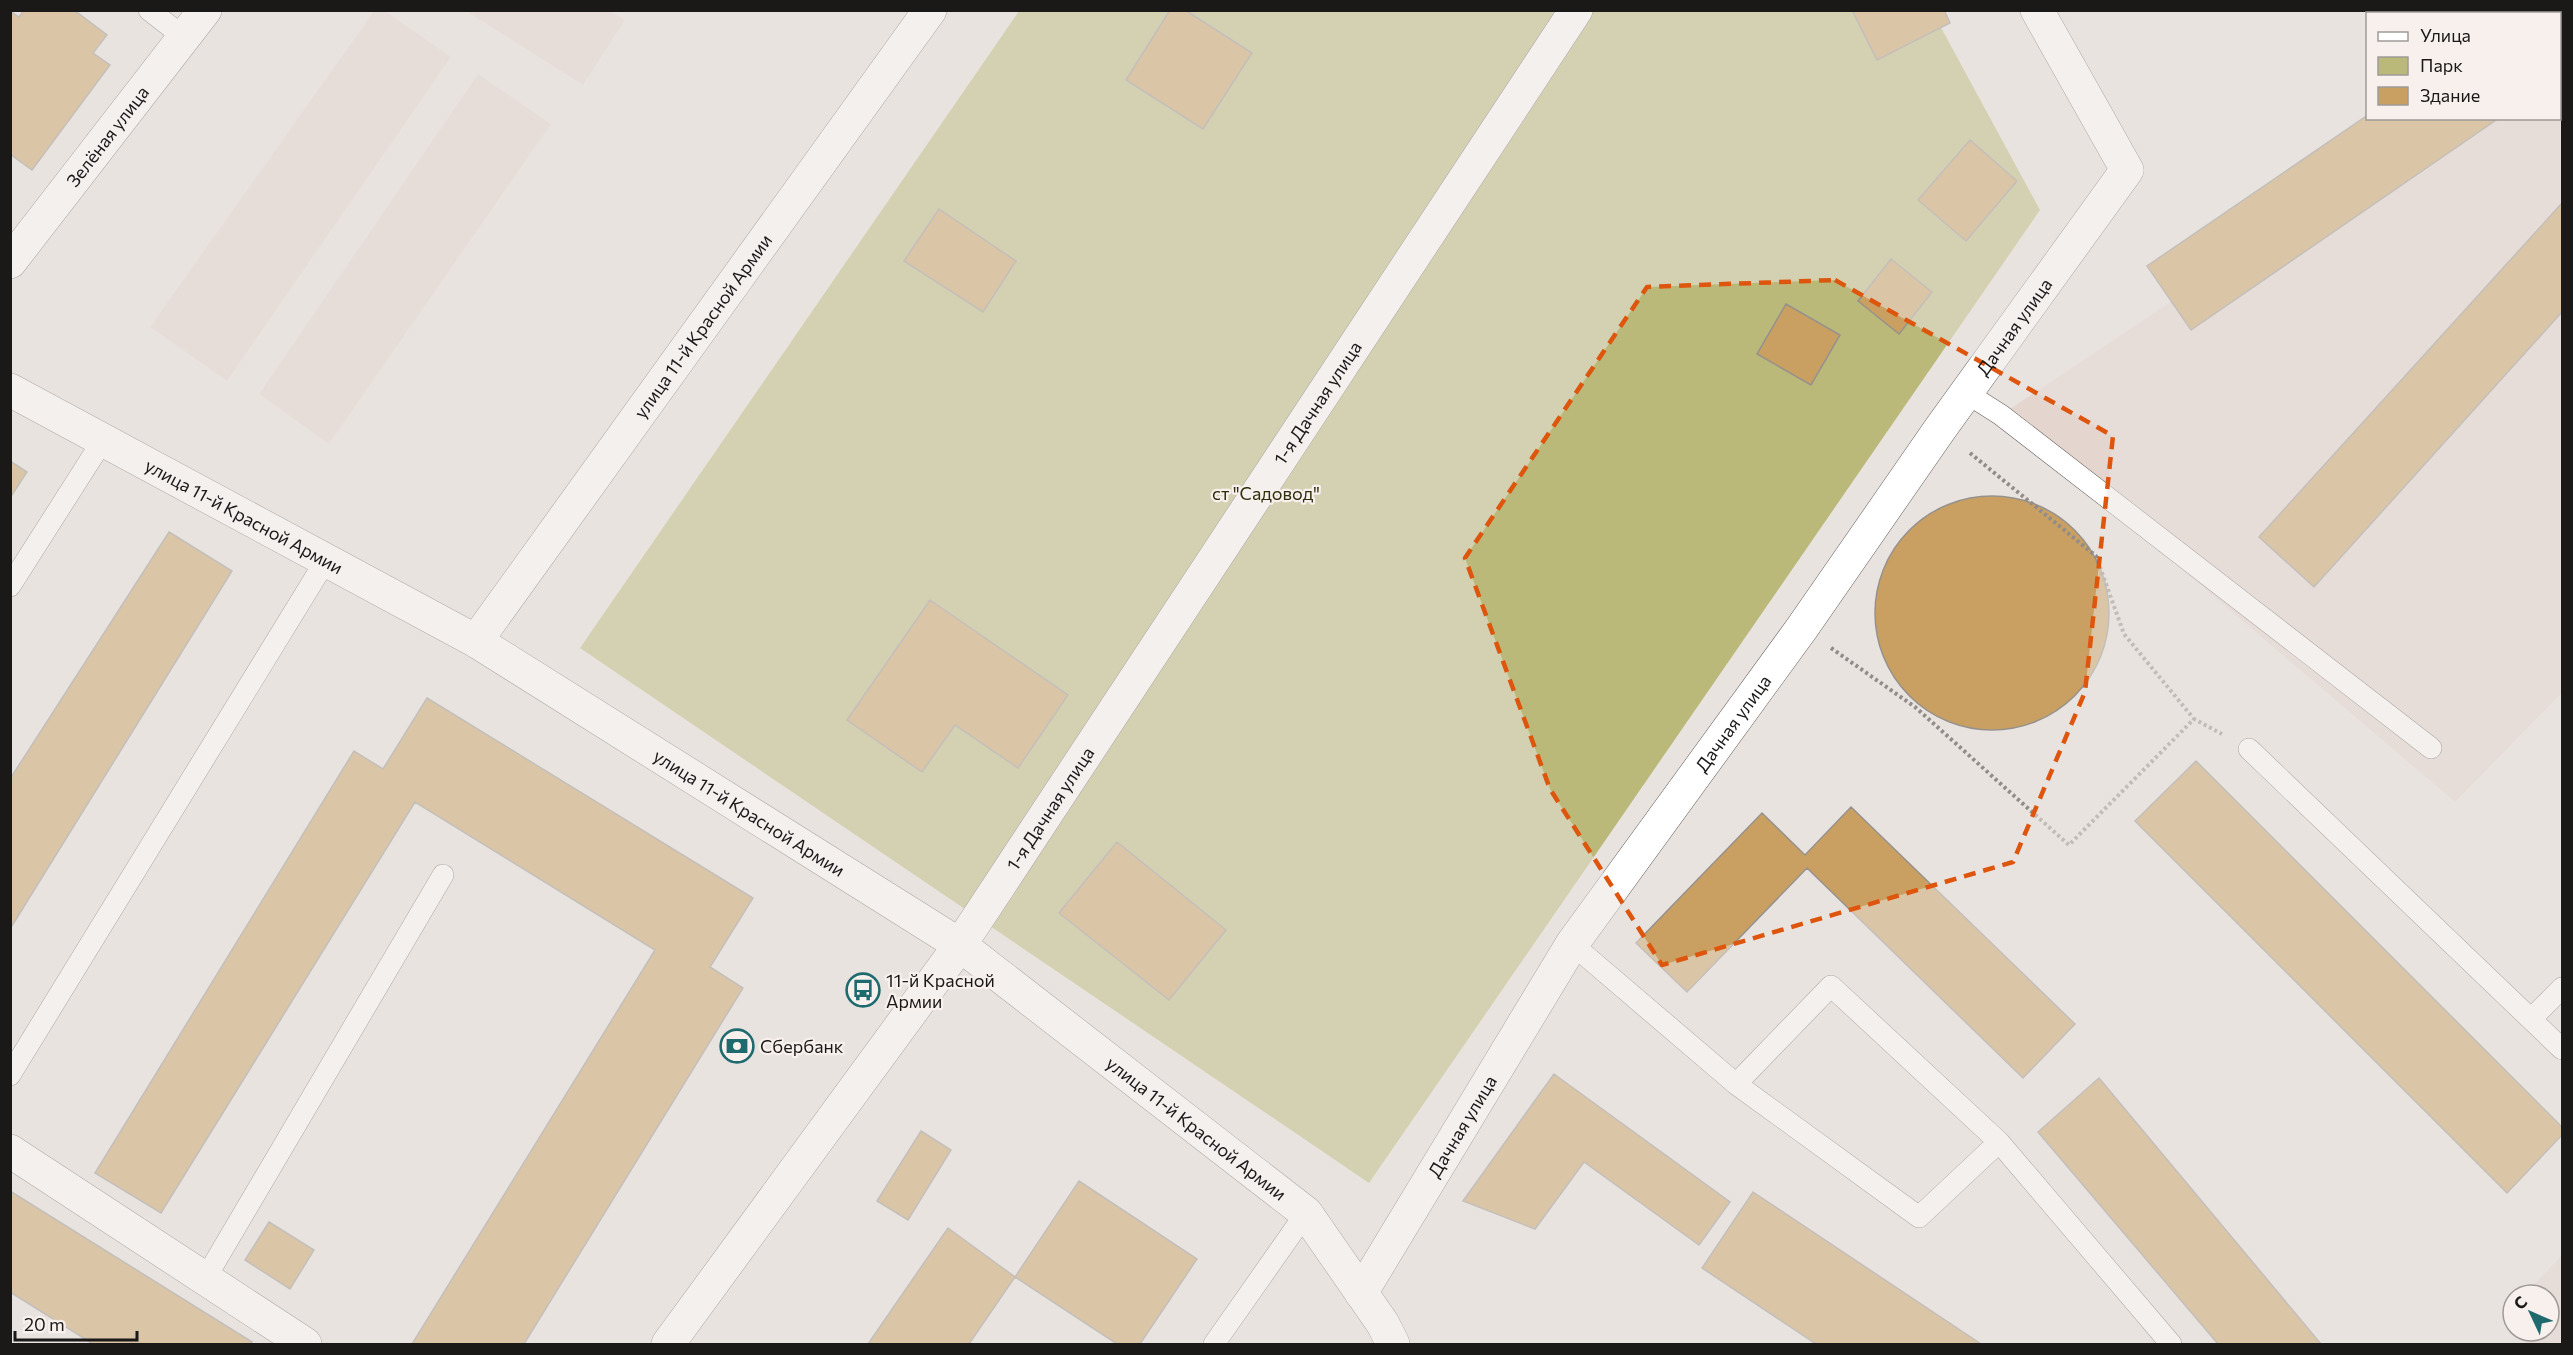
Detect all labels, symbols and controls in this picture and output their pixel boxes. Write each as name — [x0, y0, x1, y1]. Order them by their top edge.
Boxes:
legend — [2366, 12, 2561, 120]
text: Улица — [2420, 24, 2471, 46]
text: Парк — [2420, 54, 2463, 76]
street label: Зелёная улица — [61, 81, 153, 191]
text: Здание — [2420, 84, 2480, 106]
street label: улица 11-й Красной Армии — [629, 230, 776, 422]
street label: Дачная улица — [1971, 274, 2056, 380]
street label: 1-я Дачная улица — [1269, 337, 1366, 468]
street label: улица 11-й Красной Армии — [141, 454, 347, 578]
park label: ст "Садовод" — [1212, 482, 1320, 504]
street label: Дачная улица — [1690, 670, 1775, 776]
street label: 1-я Дачная улица — [1001, 743, 1099, 874]
street label: улица 11-й Красной Армии — [650, 744, 849, 881]
place label: 11-й Красной Армии — [886, 969, 995, 1012]
bus stop icon: 11-й Красной Армии — [845, 972, 881, 1008]
bank icon: Сбербанк — [719, 1028, 755, 1064]
place label: Сбербанк — [760, 1035, 844, 1057]
street label: улица 11-й Красной Армии — [1102, 1052, 1291, 1205]
street label: Дачная улица — [1423, 1071, 1501, 1181]
north arrow — [2501, 1283, 2561, 1343]
text: С — [2509, 1292, 2531, 1313]
scale bar — [15, 1304, 136, 1342]
text: 20 m — [24, 1313, 65, 1335]

